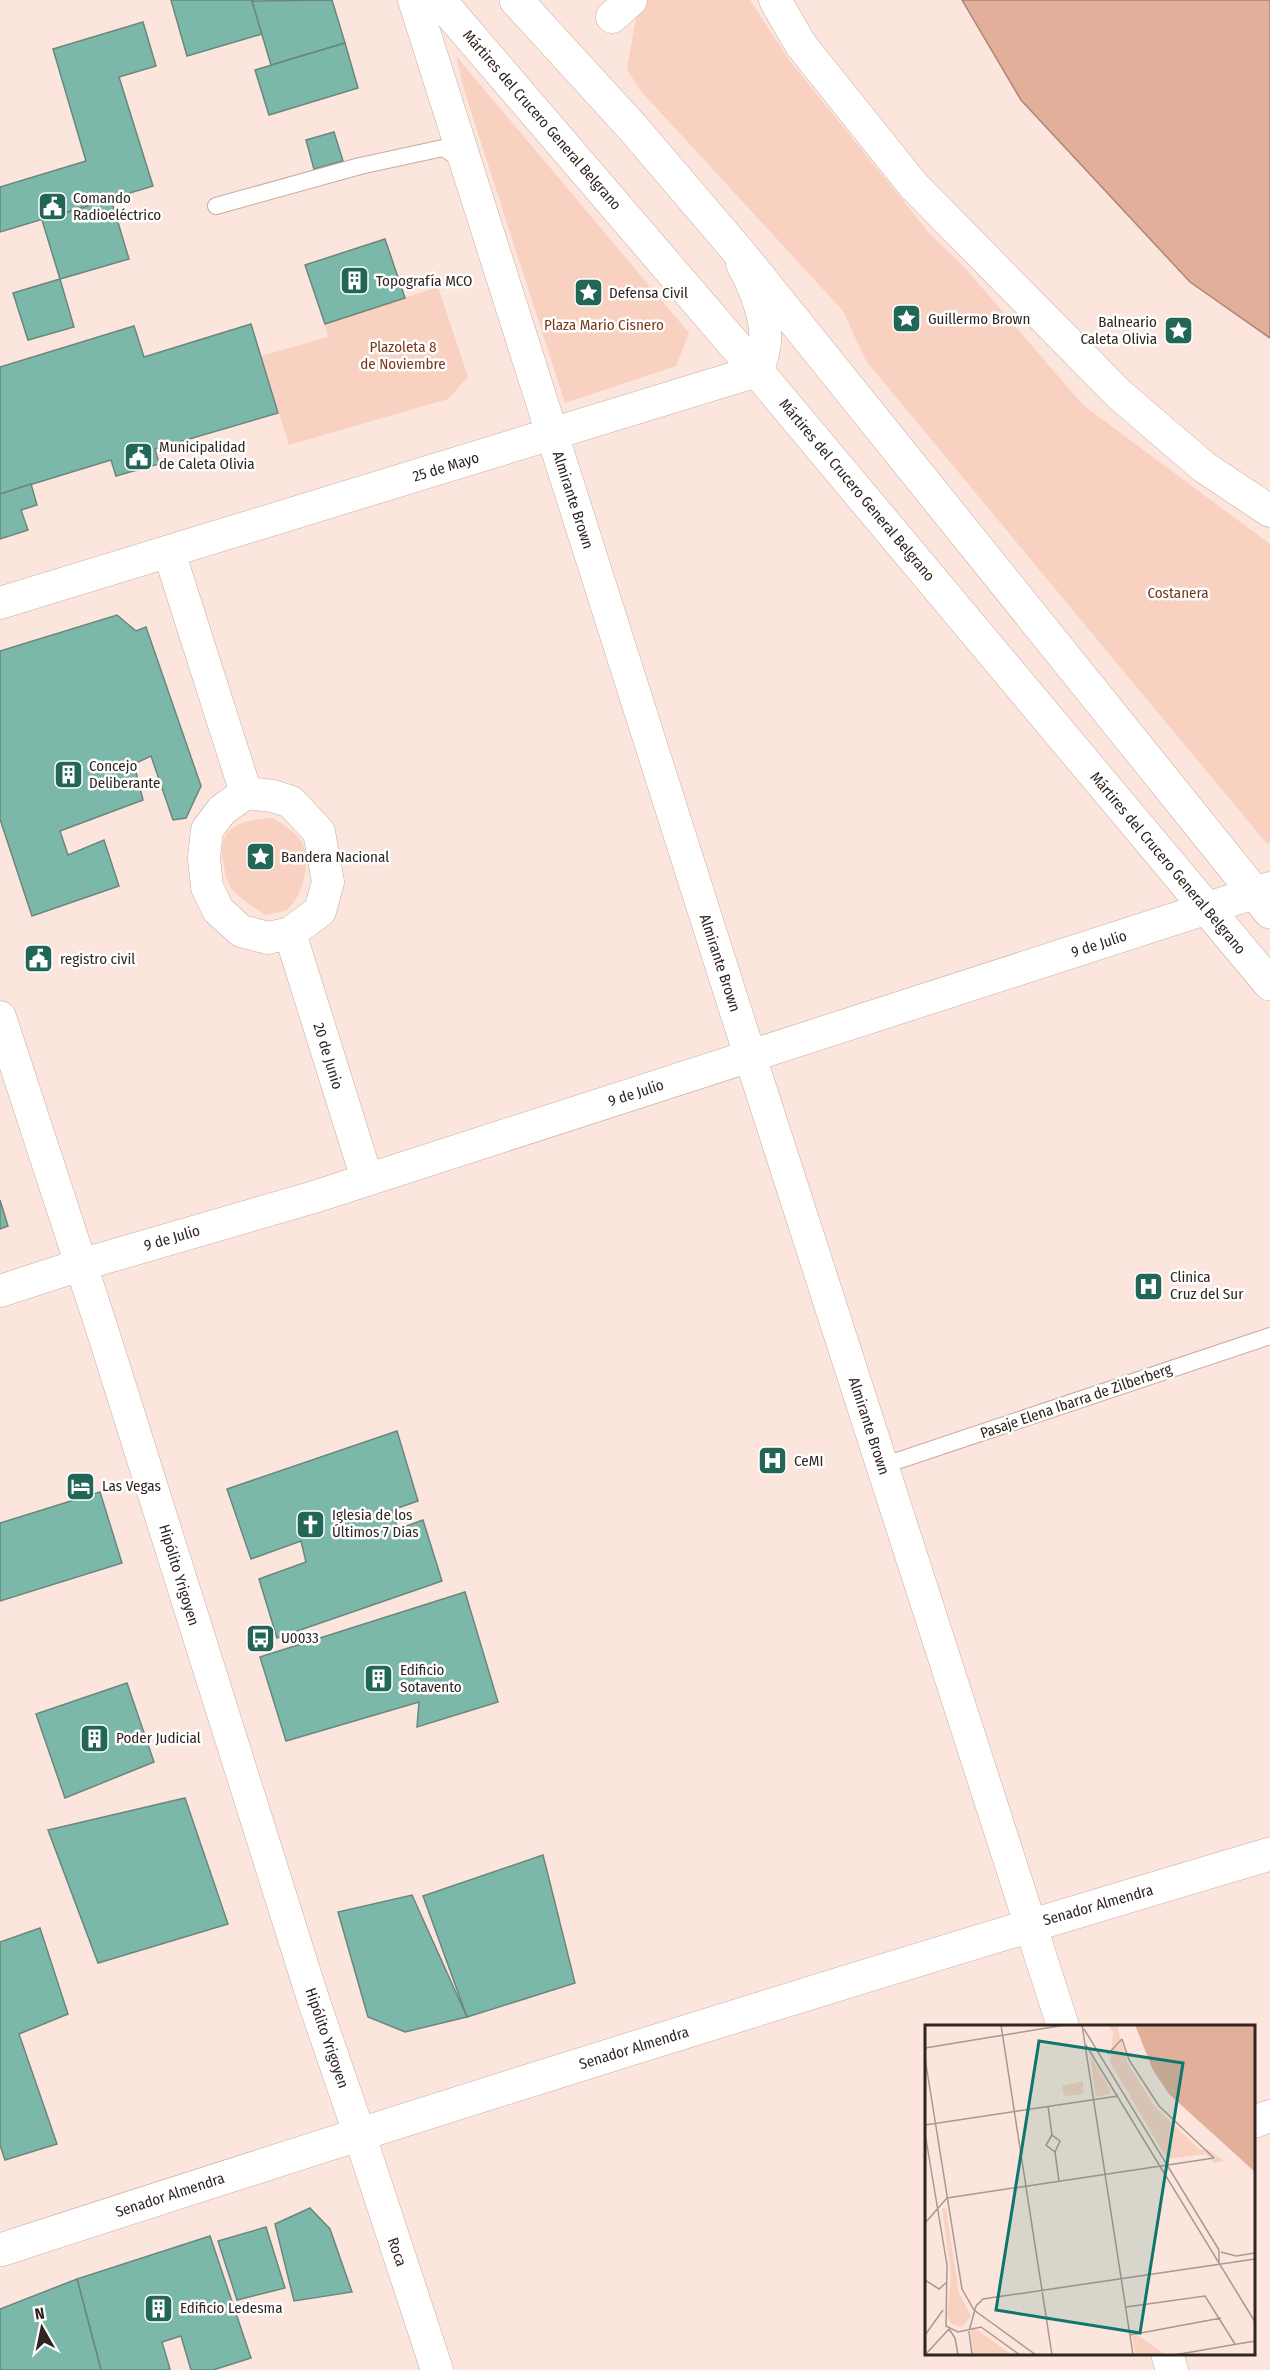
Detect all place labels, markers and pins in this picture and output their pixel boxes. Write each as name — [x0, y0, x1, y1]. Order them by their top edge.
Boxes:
place label: Comando Radioeléctrico — [73, 189, 161, 224]
public building icon: Comando Radioeléctrico — [36, 191, 68, 223]
building icon: Topografía MCO — [339, 265, 371, 297]
place label: Topografía MCO — [376, 272, 472, 290]
place icon: Defensa Civil — [572, 277, 604, 309]
place label: Defensa Civil — [609, 284, 688, 302]
place icon: Guillermo Brown — [891, 303, 923, 335]
place label: Guillermo Brown — [928, 310, 1030, 328]
place label: Balneario Caleta Olivia — [1080, 313, 1157, 348]
place icon: Balneario Caleta Olivia — [1162, 315, 1194, 347]
place label: Municipalidad de Caleta Olivia — [159, 438, 255, 473]
public building icon: Municipalidad de Caleta Olivia — [122, 440, 154, 472]
place label: Concejo Deliberante — [89, 757, 160, 792]
building icon: Concejo Deliberante — [52, 759, 84, 791]
place icon: Bandera Nacional — [244, 841, 276, 873]
place label: Bandera Nacional — [281, 848, 389, 866]
public building icon: registro civil — [23, 943, 55, 975]
place label: registro civil — [60, 950, 135, 968]
place label: Clinica Cruz del Sur — [1170, 1268, 1244, 1303]
hospital icon: Clinica Cruz del Sur — [1133, 1270, 1165, 1302]
hospital icon: CeMI — [757, 1445, 789, 1477]
place label: CeMI — [794, 1452, 823, 1470]
hotel icon: Las Vegas — [65, 1470, 97, 1502]
place label: Las Vegas — [102, 1477, 161, 1495]
place label: Iglesia de los Últimos 7 Dias — [332, 1506, 419, 1541]
church icon: Iglesia de los Últimos 7 Dias — [295, 1508, 327, 1540]
bus stop icon: U0033 — [244, 1622, 276, 1654]
place label: U0033 — [281, 1629, 319, 1647]
place label: Edificio Sotavento — [400, 1661, 462, 1696]
building icon: Edificio Sotavento — [363, 1663, 395, 1695]
building icon: Poder Judicial — [79, 1722, 111, 1754]
place label: Poder Judicial — [116, 1729, 201, 1747]
building icon: Edificio Ledesma — [143, 2292, 175, 2324]
place label: Edificio Ledesma — [180, 2299, 282, 2317]

